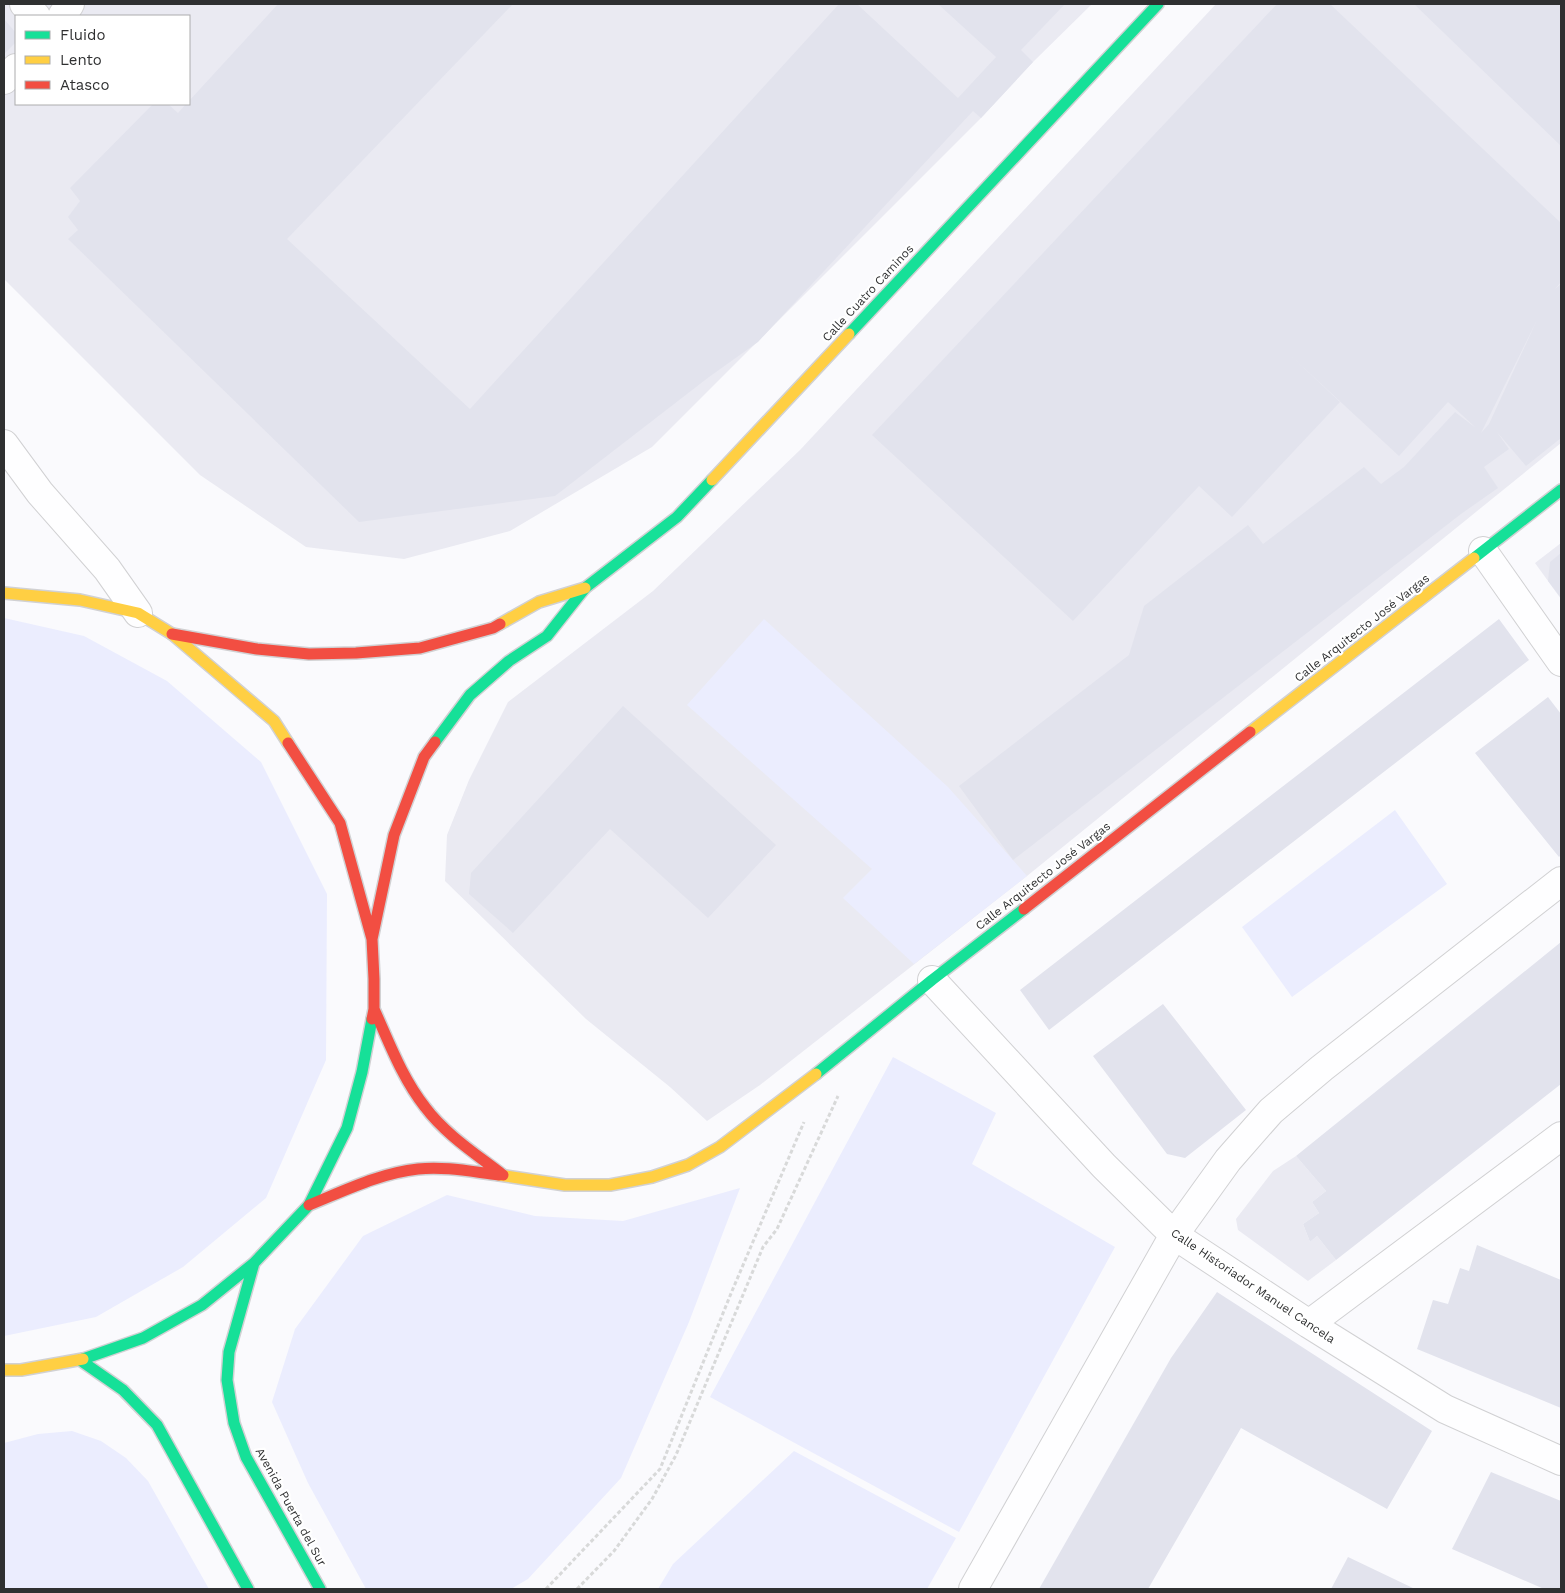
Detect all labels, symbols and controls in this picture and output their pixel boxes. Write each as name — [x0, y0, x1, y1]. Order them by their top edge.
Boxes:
legend — [15, 15, 190, 105]
text: Fluido — [60, 26, 105, 44]
text: Lento — [60, 51, 102, 69]
text: Atasco — [60, 76, 109, 94]
street label: Calle Cuatro Caminos — [820, 242, 916, 344]
street label: Calle Arquitecto José Vargas — [1292, 571, 1432, 685]
street label: Calle Arquitecto José Vargas — [973, 819, 1113, 933]
street label: Calle Historiador Manuel Cancela — [1168, 1226, 1338, 1346]
street label: Avenida Puerta del Sur — [253, 1445, 329, 1569]

